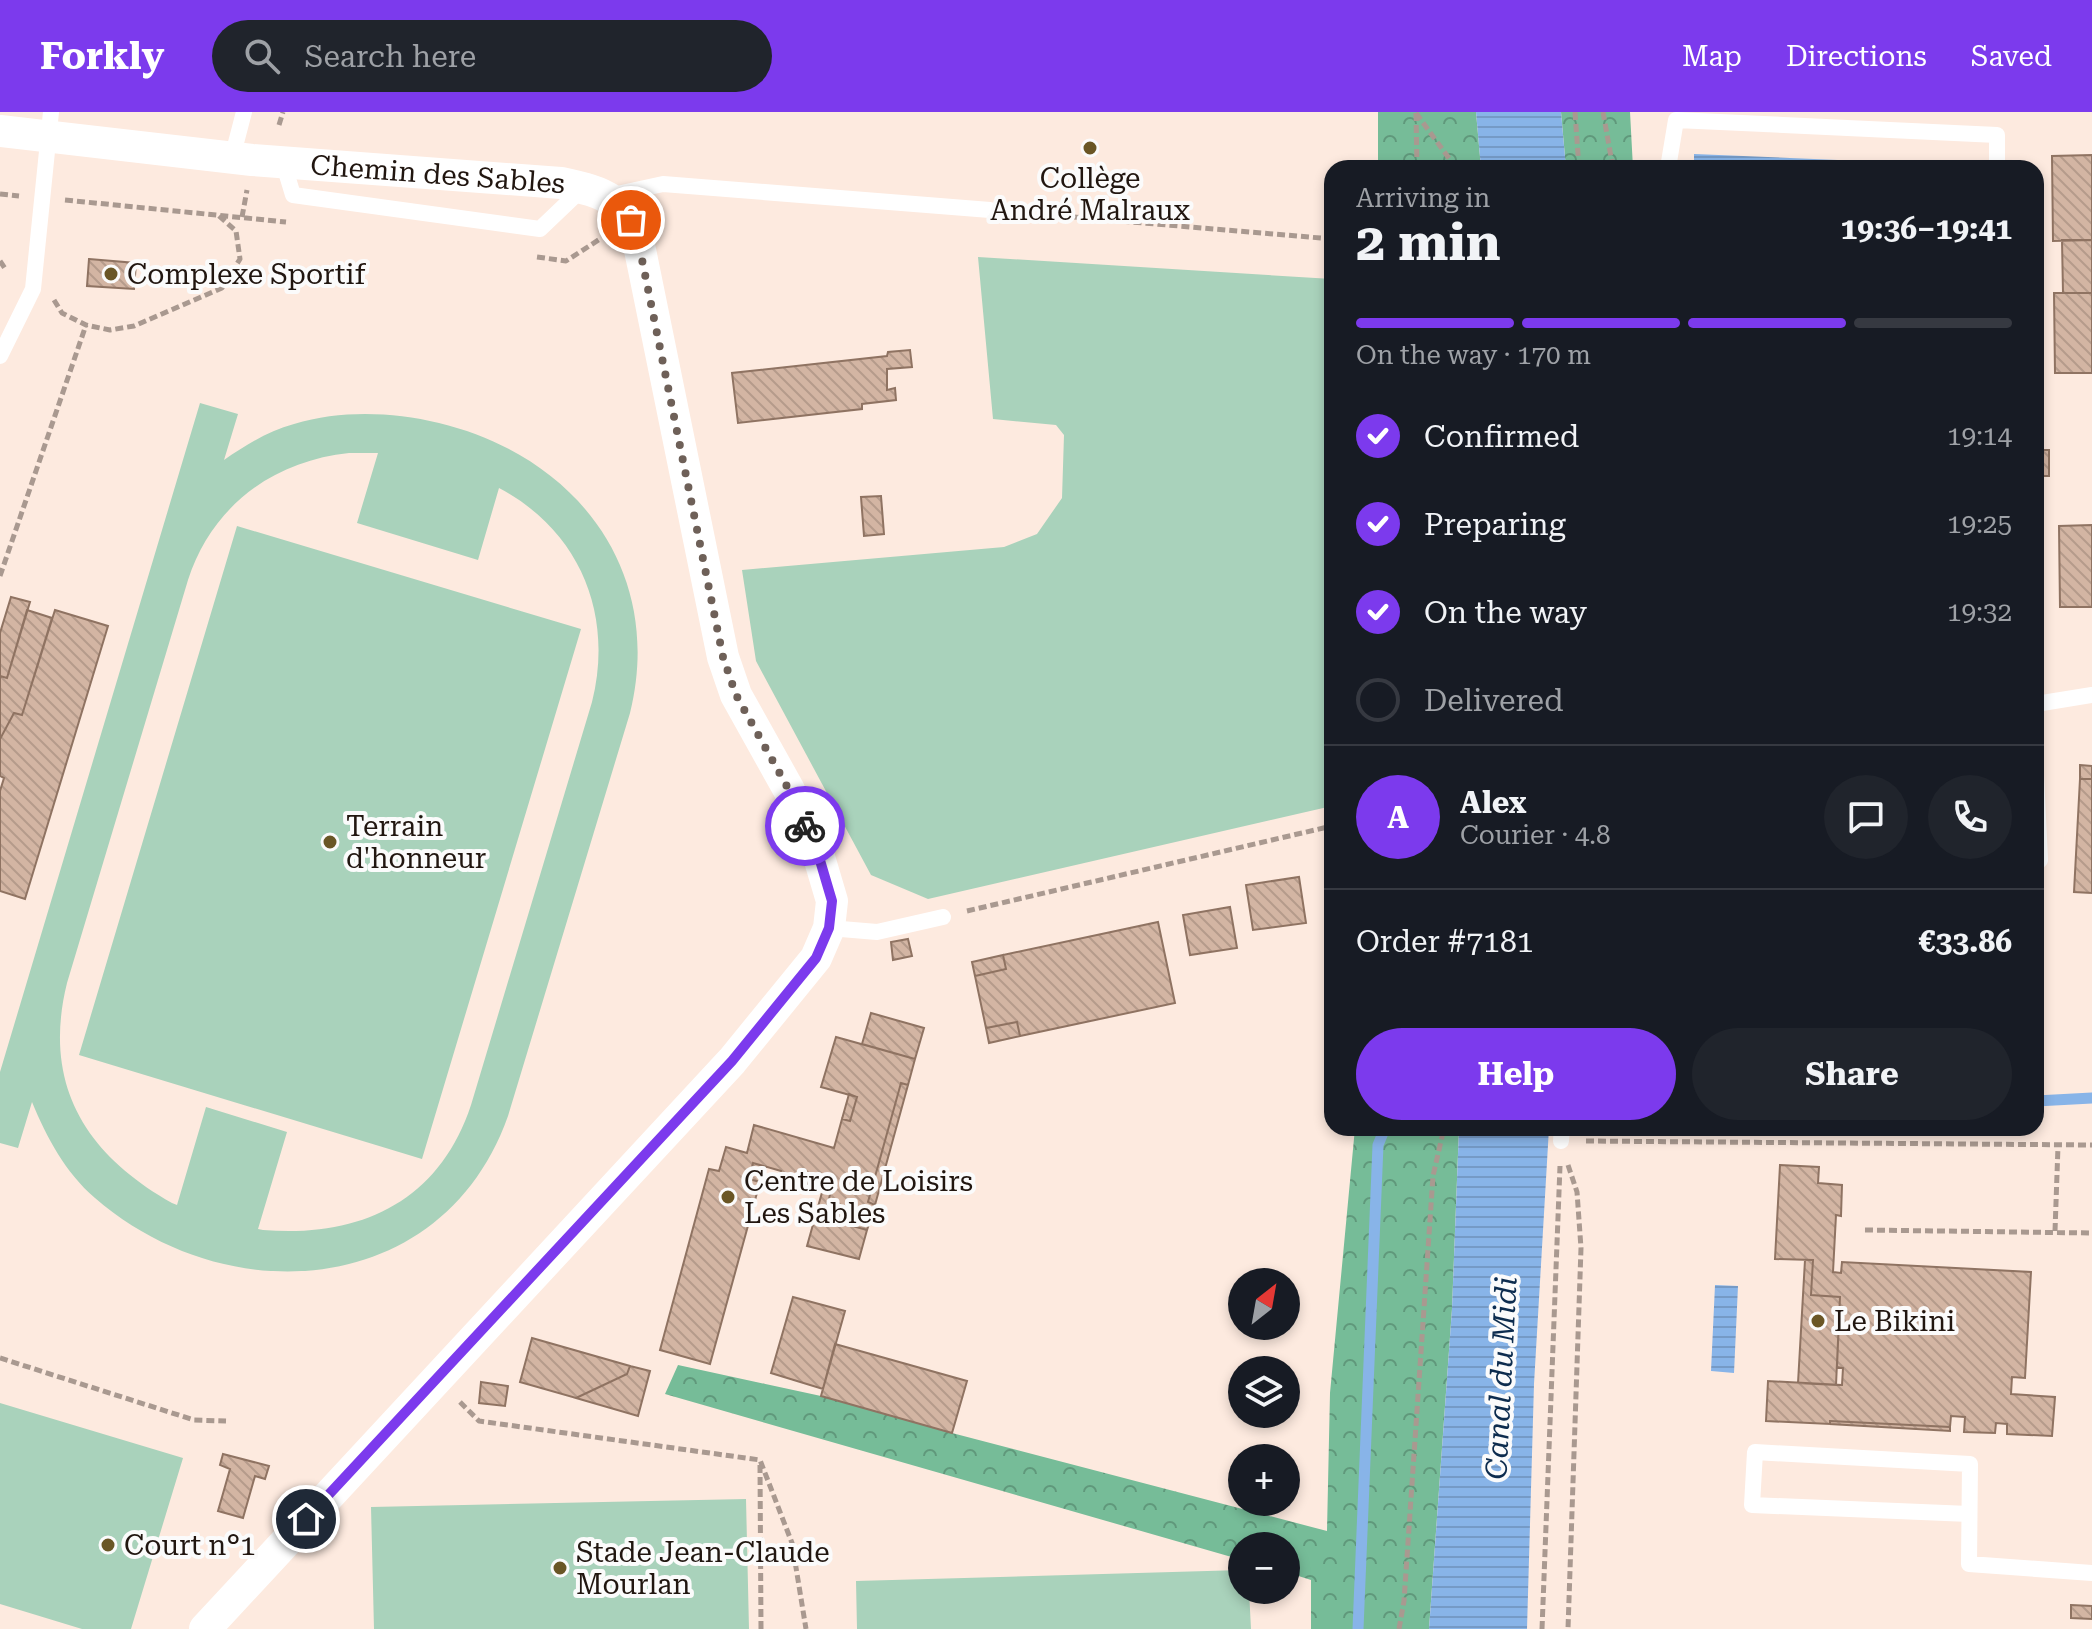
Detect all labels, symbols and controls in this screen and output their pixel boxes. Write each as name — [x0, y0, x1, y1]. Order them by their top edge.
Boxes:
search box — [212, 20, 772, 92]
text: Forkly — [40, 34, 164, 78]
icon: search — [240, 34, 284, 78]
text: Search here — [304, 39, 476, 74]
text: Map — [1682, 40, 1742, 73]
text: Directions — [1786, 40, 1927, 73]
text: Saved — [1971, 40, 2052, 73]
marker: Collège André Malraux — [1081, 139, 1099, 157]
street label: Chemin des Sables — [309, 148, 566, 200]
place label: Collège André Malraux — [990, 162, 1190, 227]
text: Arriving in — [1356, 183, 1490, 213]
pin — [597, 186, 665, 254]
icon: bag — [609, 198, 653, 242]
text: 19:36–19:41 — [1840, 211, 2012, 246]
text: 2 min — [1356, 212, 1501, 273]
place label: Complexe Sportif — [127, 258, 366, 291]
marker: Complexe Sportif — [102, 265, 120, 283]
text: On the way · 170 m — [1356, 340, 1591, 370]
icon: check — [1356, 414, 1400, 458]
text: Confirmed — [1424, 419, 1579, 454]
text: 19:14 — [1947, 421, 2012, 451]
icon: check — [1356, 502, 1400, 546]
text: Preparing — [1424, 507, 1566, 542]
text: 19:25 — [1947, 509, 2012, 539]
icon: check — [1356, 590, 1400, 634]
text: On the way — [1424, 595, 1587, 630]
text: 19:32 — [1947, 597, 2012, 627]
text: Delivered — [1424, 683, 1563, 718]
button: chat — [1824, 775, 1908, 859]
button: phone — [1928, 775, 2012, 859]
text: Alex — [1460, 785, 1527, 820]
courier — [765, 786, 845, 866]
text: A — [1387, 800, 1409, 835]
icon: bike — [783, 804, 827, 848]
place label: Terrain d'honneur — [346, 810, 486, 875]
text: Courier · 4.8 — [1460, 820, 1610, 850]
marker: Terrain d'honneur — [321, 833, 339, 851]
text: Order #7181 — [1356, 924, 1534, 959]
text: €33.86 — [1919, 924, 2012, 959]
button: Help — [1356, 1028, 1676, 1120]
button: Share — [1692, 1028, 2012, 1120]
place label: Centre de Loisirs Les Sables — [744, 1165, 973, 1230]
marker: Centre de Loisirs Les Sables — [719, 1188, 737, 1206]
north arrow — [1228, 1268, 1300, 1340]
map controls — [1228, 1268, 1300, 1604]
water label: Canal du Midi — [1478, 1276, 1524, 1480]
place label: Le Bikini — [1834, 1305, 1955, 1338]
marker: Le Bikini — [1809, 1312, 1827, 1330]
button: layers — [1228, 1356, 1300, 1428]
button: + — [1228, 1444, 1300, 1516]
pin — [272, 1485, 340, 1553]
icon: home — [284, 1497, 328, 1541]
place label: Court n°1 — [124, 1529, 256, 1562]
button: − — [1228, 1532, 1300, 1604]
marker: Court n°1 — [99, 1536, 117, 1554]
place label: Stade Jean-Claude Mourlan — [576, 1536, 830, 1601]
marker: Stade Jean-Claude Mourlan — [551, 1559, 569, 1577]

